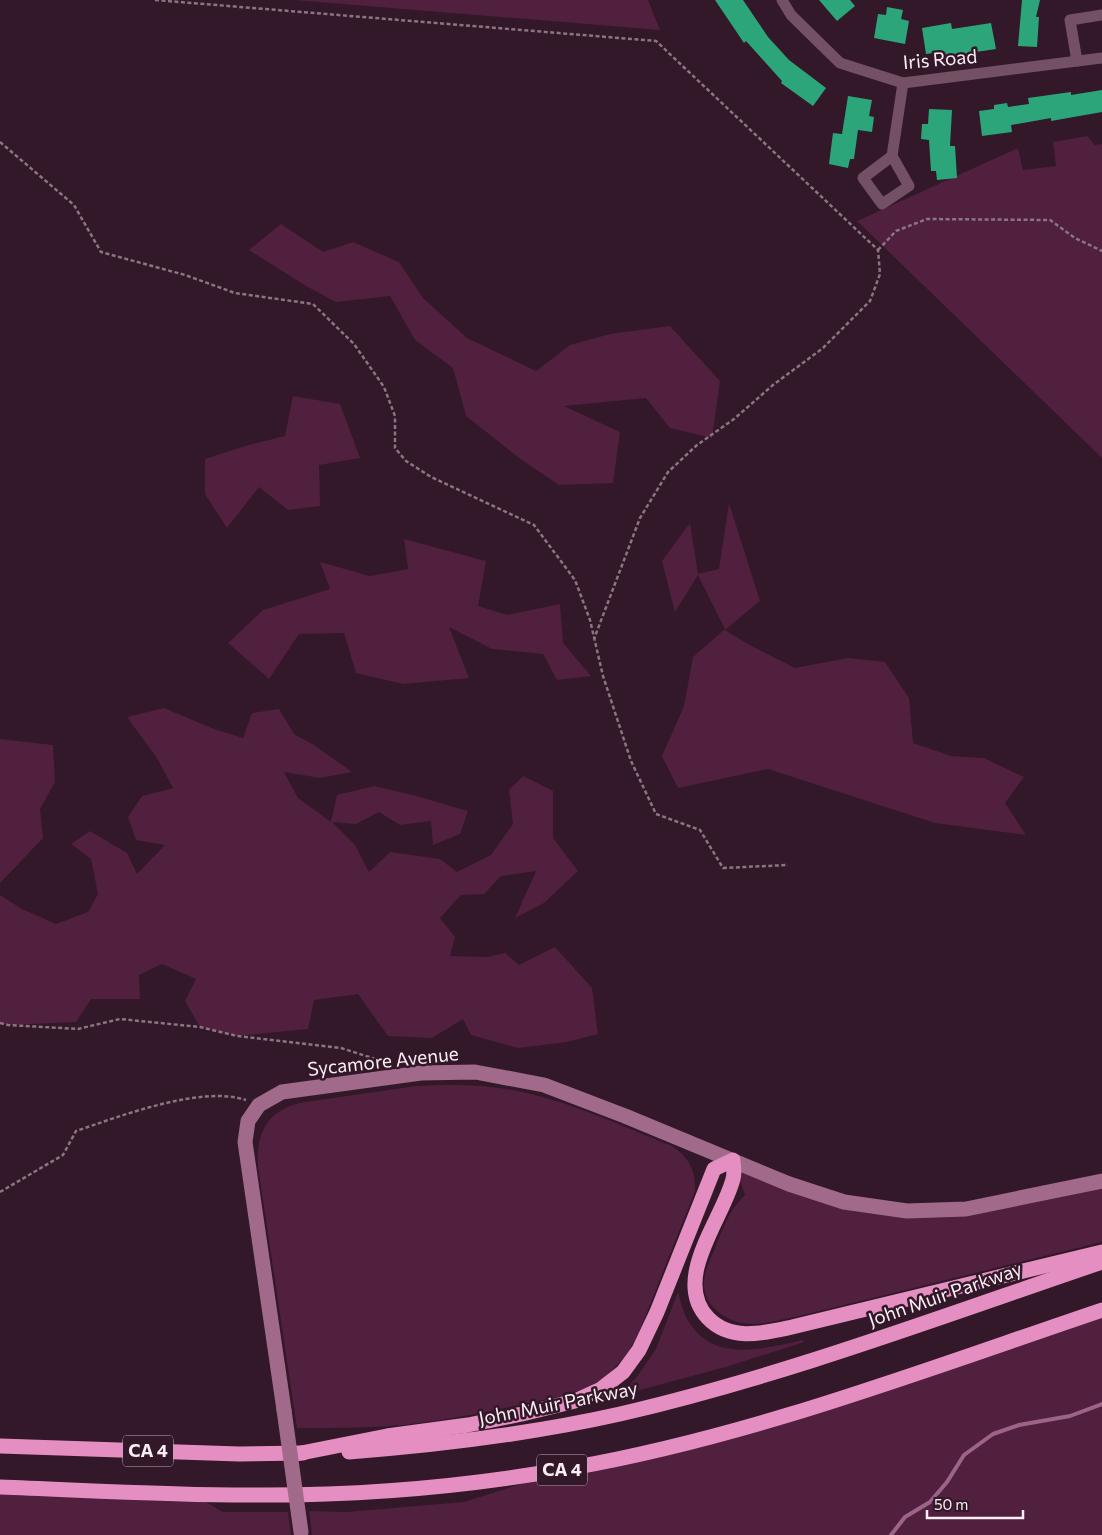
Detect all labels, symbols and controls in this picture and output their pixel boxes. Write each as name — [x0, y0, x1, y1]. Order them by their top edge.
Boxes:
street label: Iris Road — [902, 44, 978, 73]
street label: Sycamore Avenue — [306, 1041, 460, 1080]
street label: John Muir Parkway — [865, 1256, 1025, 1331]
street label: John Muir Parkway — [476, 1376, 640, 1429]
road number: CA 4 — [123, 1435, 173, 1466]
road number: CA 4 — [537, 1454, 587, 1486]
scale bar — [927, 1488, 1023, 1520]
text: 50 m — [934, 1495, 968, 1513]

